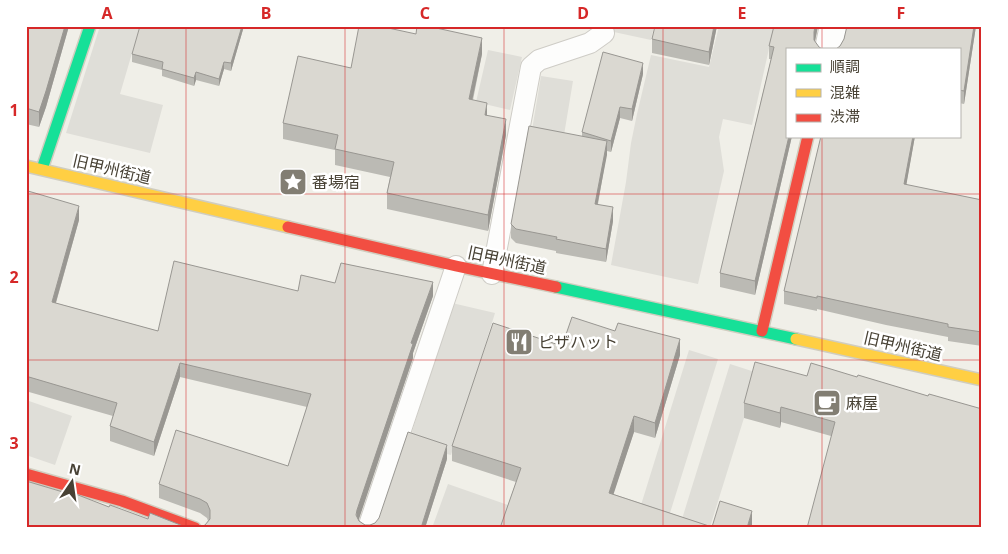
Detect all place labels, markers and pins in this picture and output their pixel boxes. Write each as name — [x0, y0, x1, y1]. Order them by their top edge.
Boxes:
place icon: 番場宿 — [278, 167, 308, 197]
place label: 番場宿 — [312, 171, 360, 193]
restaurant icon: ピザハット — [504, 327, 534, 357]
place label: ピザハット — [538, 331, 618, 353]
cafe icon: 麻屋 — [812, 388, 842, 418]
place label: 麻屋 — [846, 392, 878, 414]

